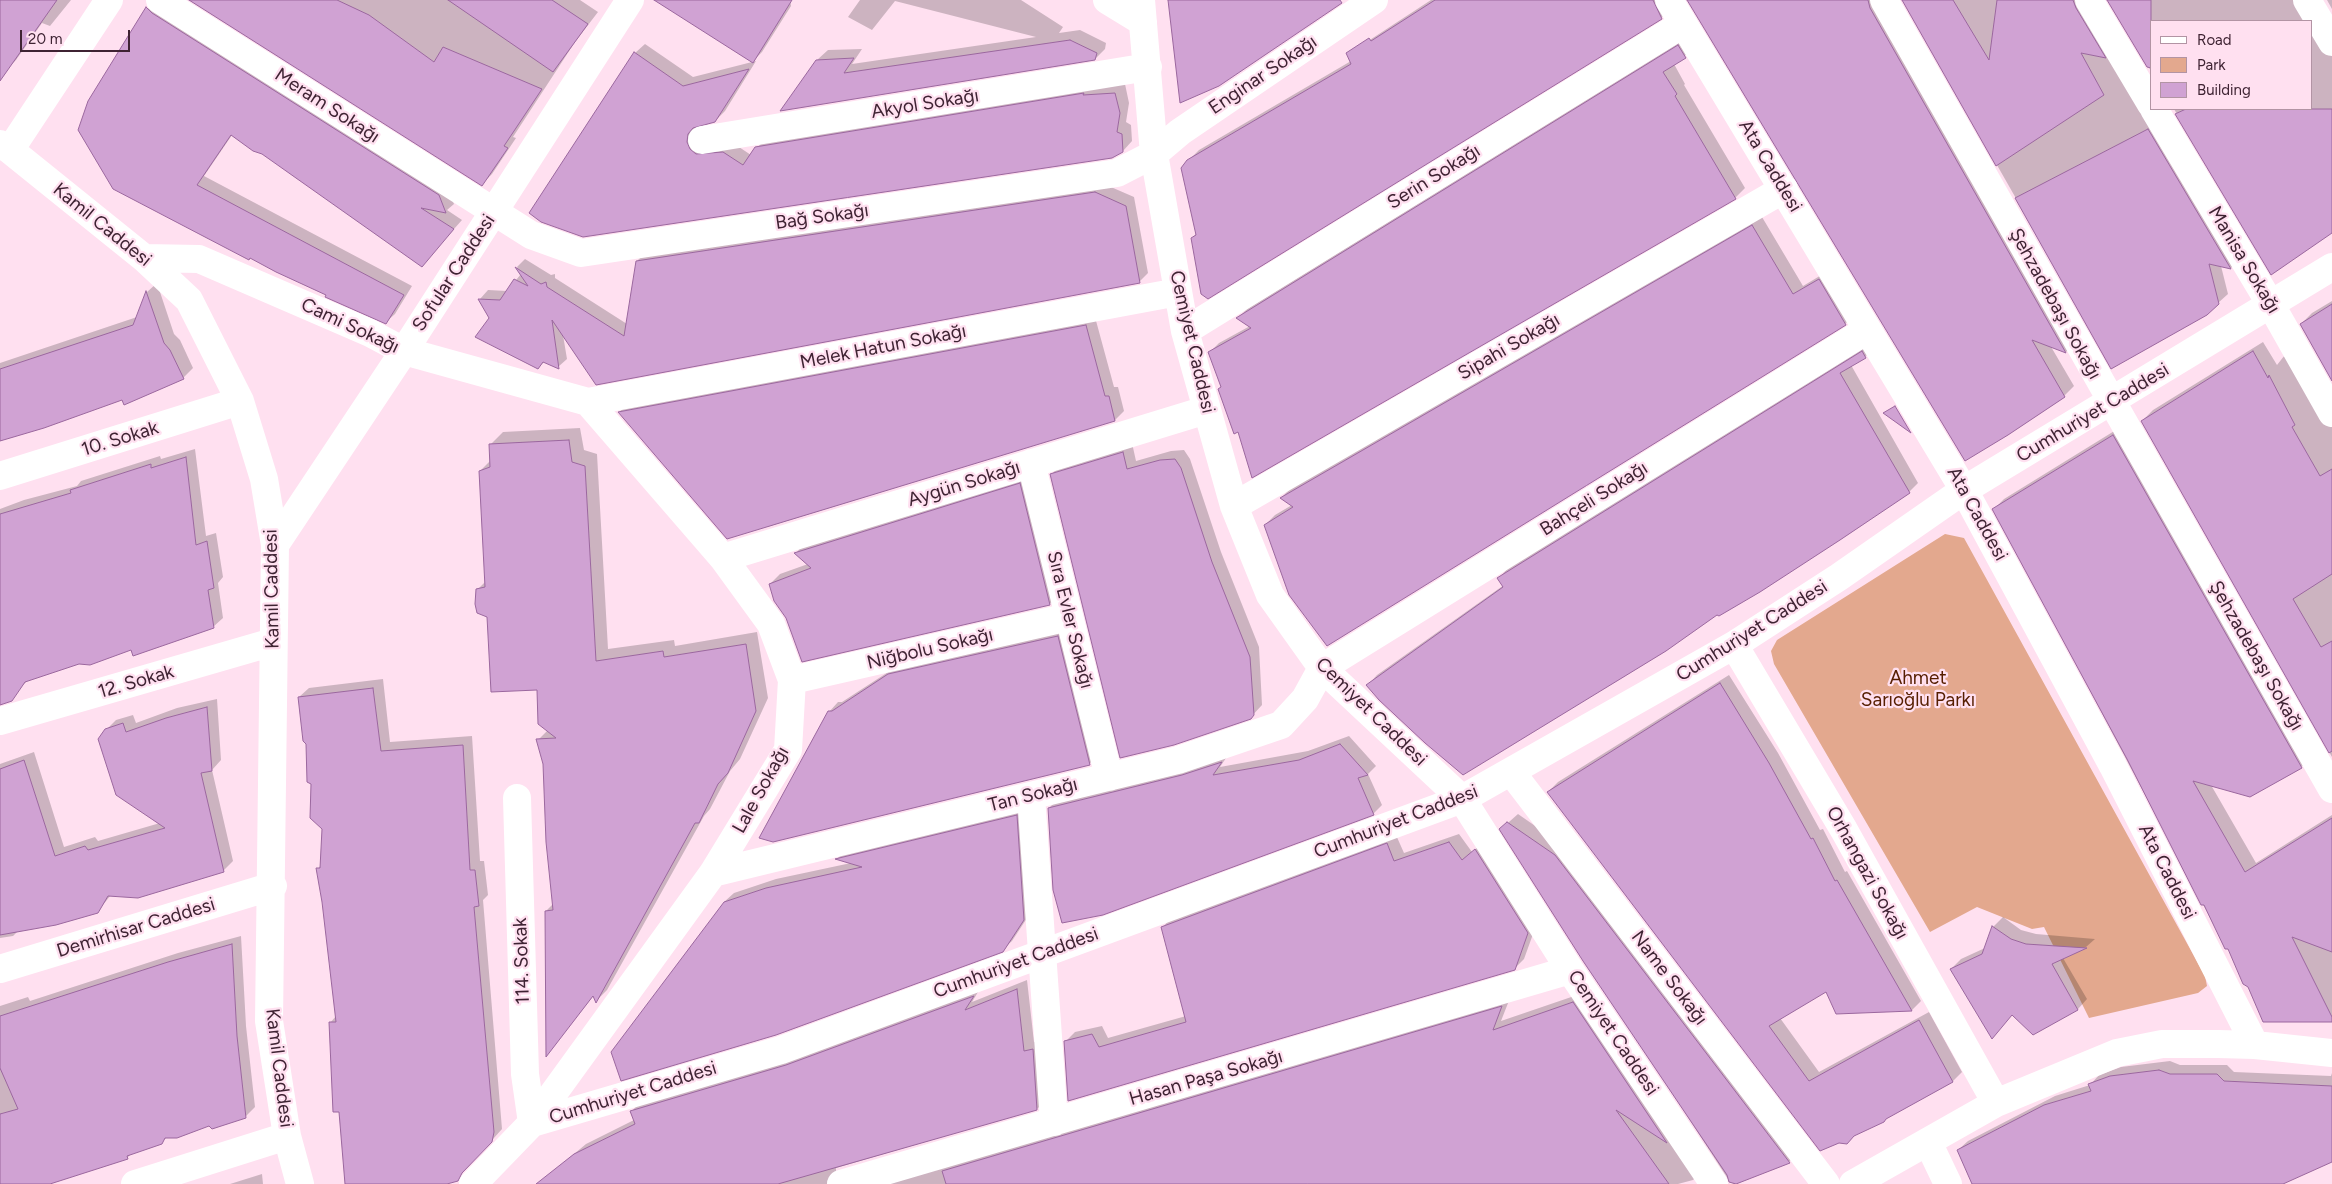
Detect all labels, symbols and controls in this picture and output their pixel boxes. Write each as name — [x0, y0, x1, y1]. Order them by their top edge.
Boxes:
scale bar — [22, 20, 132, 52]
legend — [2150, 20, 2312, 110]
text: 20 m — [28, 30, 62, 48]
street label: Enginar Sokağı — [1204, 30, 1322, 120]
text: Road — [2197, 31, 2232, 49]
text: Park — [2197, 56, 2226, 74]
street label: Meram Sokağı — [270, 64, 384, 148]
text: Building — [2197, 81, 2251, 99]
street label: Akyol Sokağı — [870, 84, 980, 124]
street label: Ata Caddesi — [1734, 116, 1806, 216]
street label: Serin Sokağı — [1383, 139, 1485, 215]
street label: Kamil Caddesi — [48, 178, 156, 272]
street label: Bağ Sokağı — [774, 199, 870, 235]
street label: Manisa Sokağı — [2203, 202, 2285, 318]
street label: Sofular Caddesi — [408, 210, 500, 336]
street label: Şehzadebaşı Sokağı — [2004, 225, 2106, 383]
street label: Cemiyet Caddesi — [1164, 268, 1220, 416]
street label: Cami Sokağı — [297, 293, 403, 359]
street label: Sipahi Sokağı — [1454, 309, 1564, 385]
street label: Melek Hatun Sokağı — [798, 320, 968, 374]
street label: Cumhuriyet Caddesi — [2013, 358, 2173, 468]
street label: 10. Sokak — [79, 417, 161, 461]
street label: Aygün Sokağı — [905, 456, 1023, 512]
street label: Bahçeli Sokağı — [1536, 457, 1652, 541]
street label: Ata Caddesi — [1942, 463, 2012, 565]
street label: Kamil Caddesi — [260, 529, 284, 649]
street label: Sıra Evler Sokağı — [1042, 549, 1098, 691]
street label: Cumhuriyet Caddesi — [1672, 575, 1832, 687]
street label: Şehzadebaşı Sokağı — [2204, 577, 2308, 735]
street label: Niğbolu Sokağı — [865, 623, 995, 675]
street label: Cemiyet Caddesi — [1311, 653, 1431, 771]
street label: 12. Sokak — [96, 660, 176, 704]
park label: Ahmet Sarıoğlu Parkı — [1861, 667, 1975, 711]
street label: Lale Sokağı — [728, 743, 794, 837]
street label: Tan Sokağı — [986, 773, 1080, 817]
street label: Cumhuriyet Caddesi — [1311, 780, 1481, 864]
street label: Orhangazi Sokağı — [1821, 803, 1913, 943]
street label: Ata Caddesi — [2133, 821, 2201, 923]
street label: Demirhisar Caddesi — [54, 893, 218, 963]
street label: 114. Sokak — [509, 917, 535, 1005]
street label: Cumhuriyet Caddesi — [930, 923, 1102, 1003]
street label: Name Sokağı — [1626, 926, 1712, 1030]
street label: Cemiyet Caddesi — [1563, 966, 1663, 1100]
street label: Kamil Caddesi — [260, 1007, 298, 1129]
street label: Hasan Paşa Sokağı — [1127, 1045, 1285, 1111]
street label: Cumhuriyet Caddesi — [547, 1057, 719, 1129]

